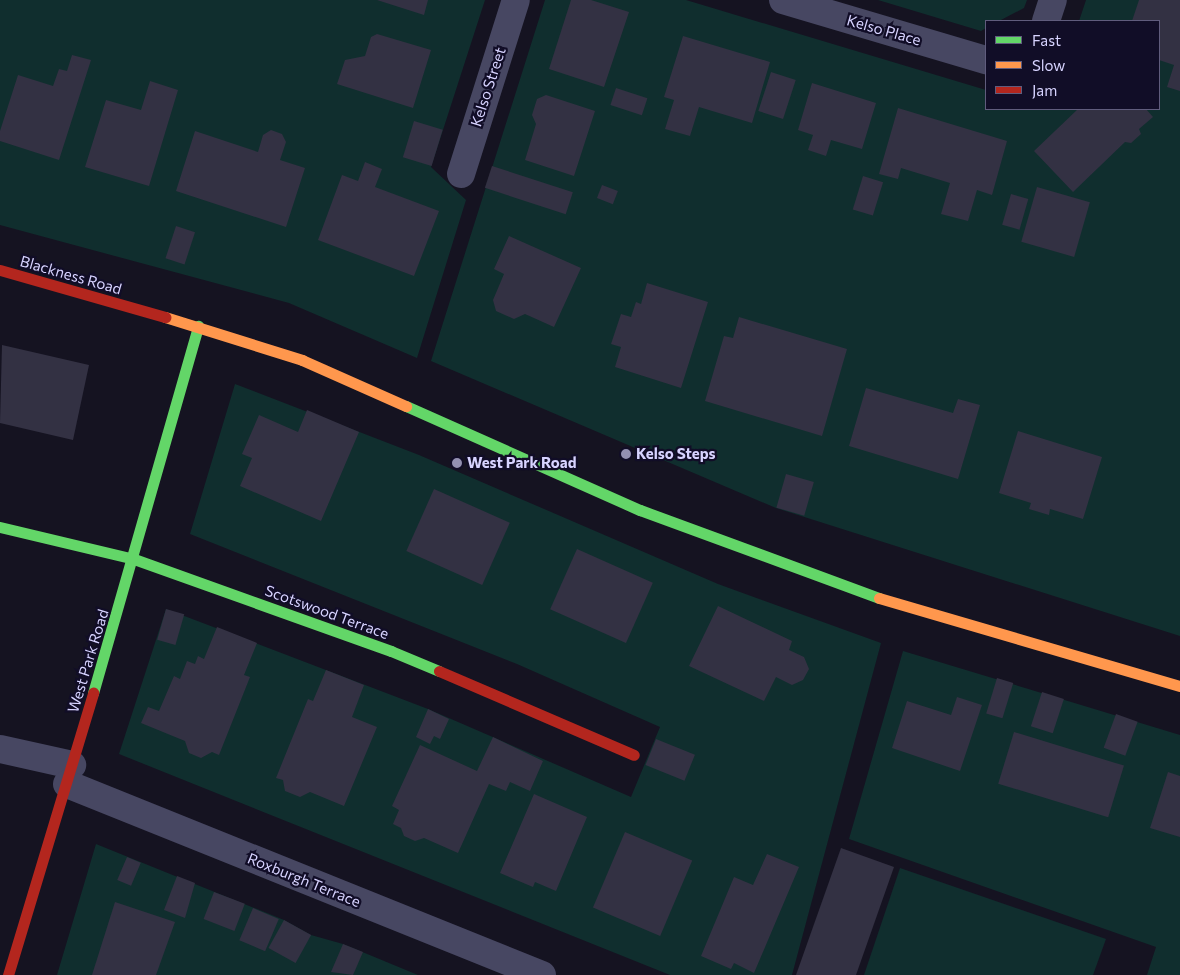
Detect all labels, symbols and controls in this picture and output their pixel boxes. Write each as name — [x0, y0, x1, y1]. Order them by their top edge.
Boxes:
street label: Kelso Place — [845, 11, 923, 49]
legend — [985, 20, 1160, 110]
text: Fast — [1032, 31, 1061, 49]
street label: Kelso Street — [467, 45, 509, 129]
text: Slow — [1032, 56, 1065, 74]
text: Jam — [1032, 81, 1057, 99]
street label: Blackness Road — [18, 252, 124, 298]
place label: Kelso Steps — [636, 445, 715, 463]
marker: Kelso Steps — [620, 448, 632, 460]
place label: West Park Road — [467, 454, 576, 472]
marker: West Park Road — [451, 457, 463, 469]
street label: Scotswood Terrace — [263, 581, 391, 643]
street label: West Park Road — [64, 607, 112, 715]
street label: Roxburgh Terrace — [245, 849, 363, 911]

